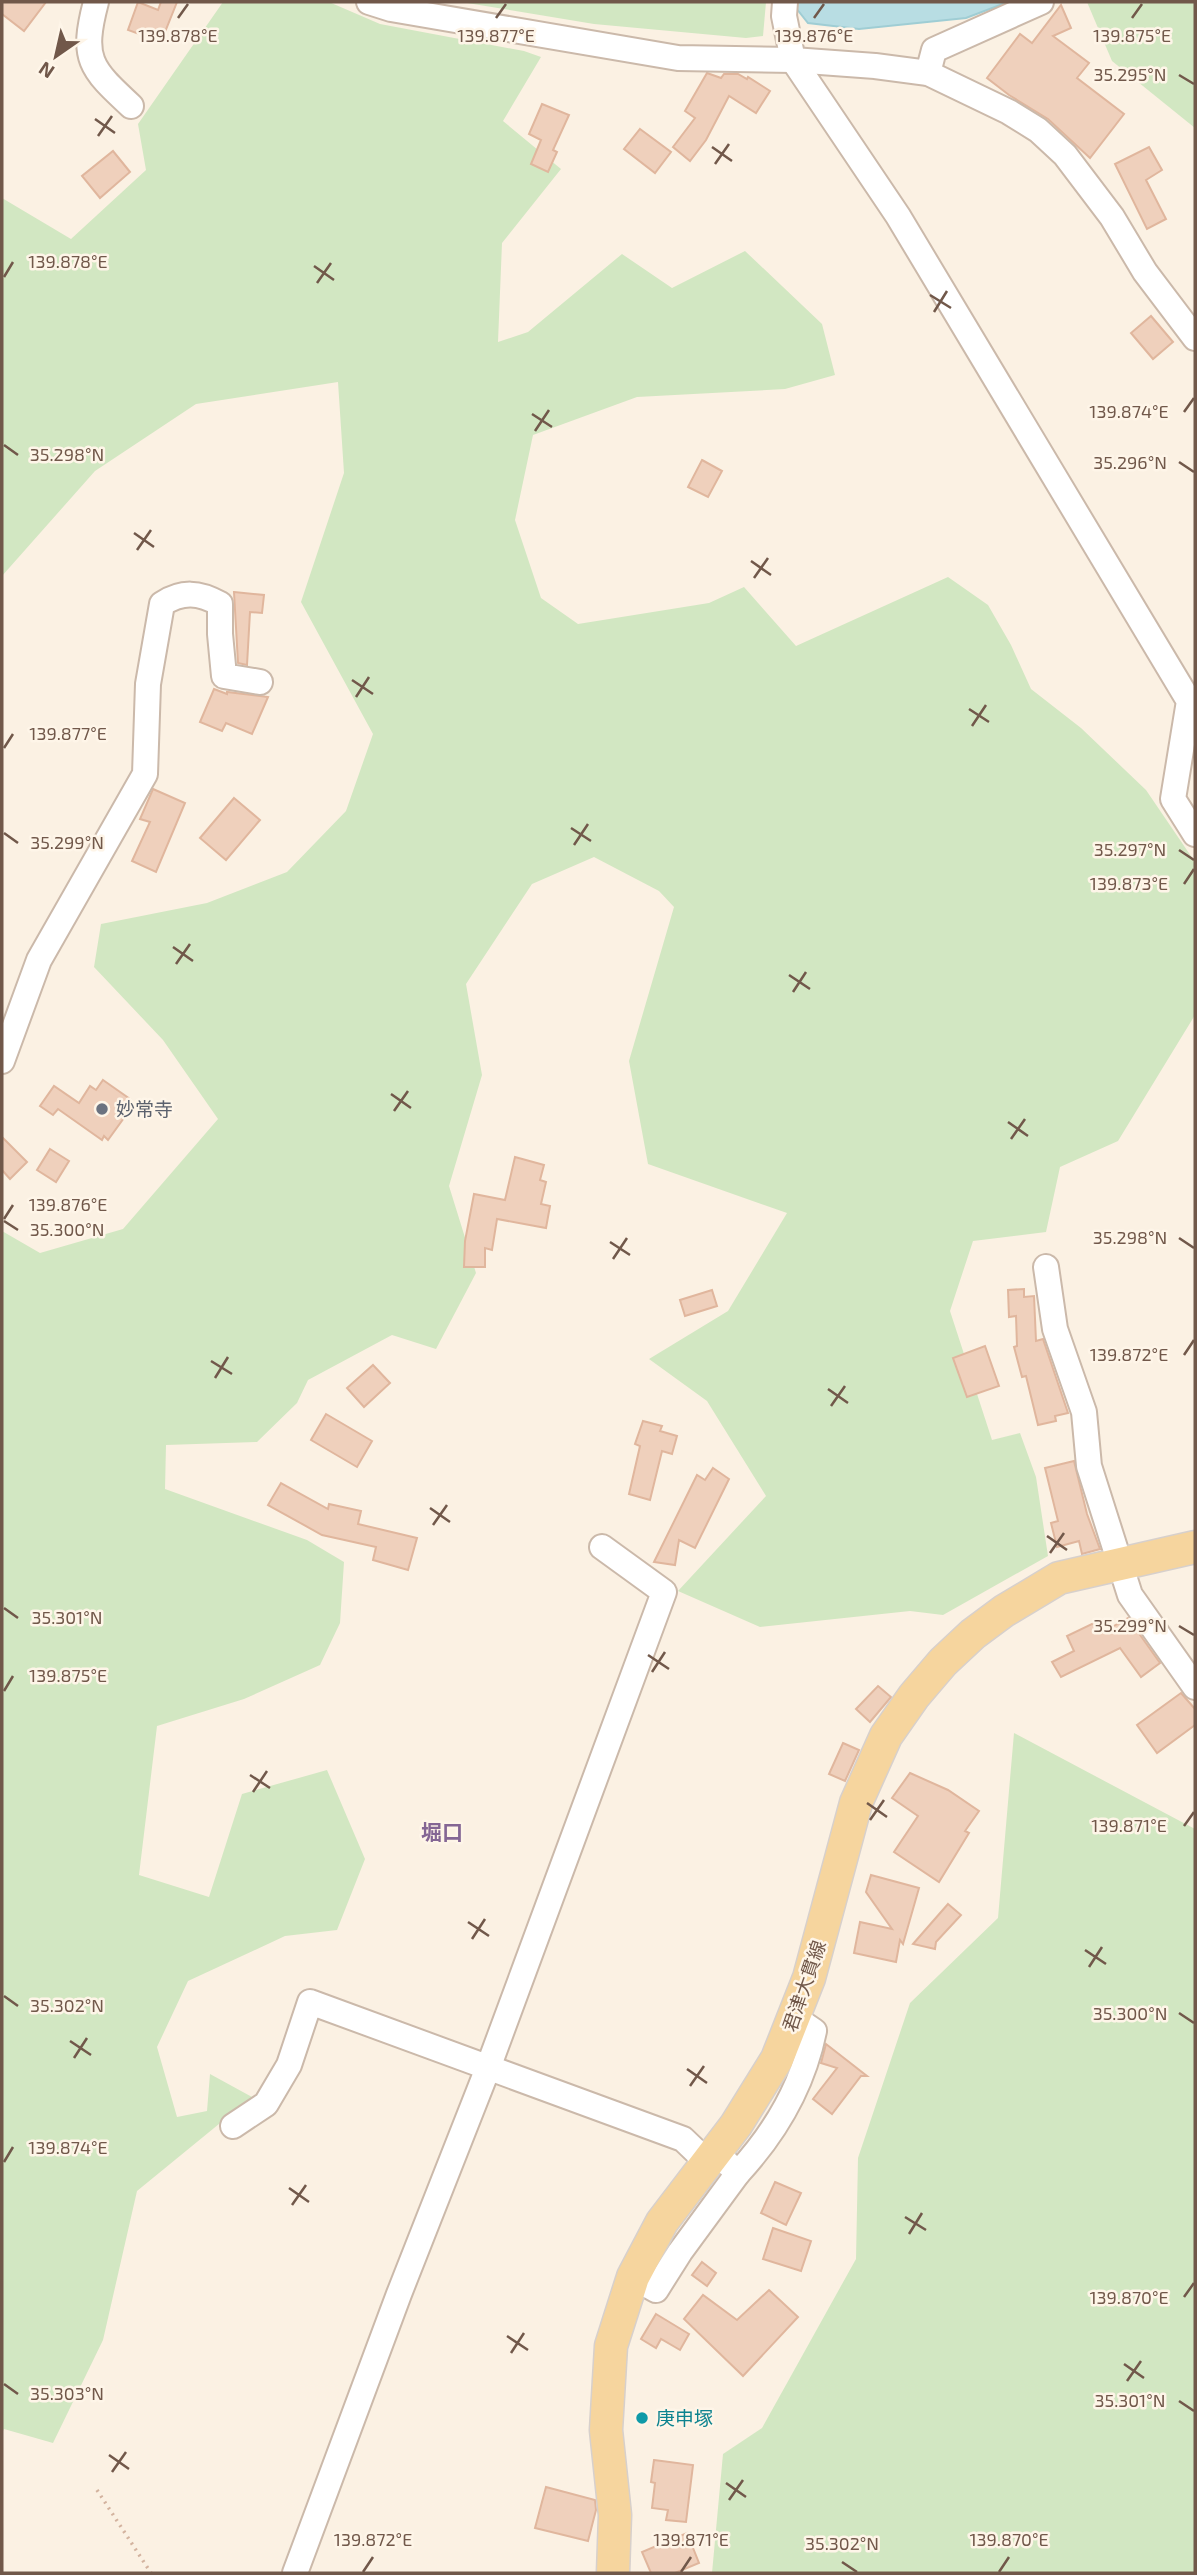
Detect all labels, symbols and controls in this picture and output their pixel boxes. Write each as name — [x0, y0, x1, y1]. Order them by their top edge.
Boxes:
north arrow — [21, 21, 91, 91]
text: 139.878°E — [138, 24, 218, 46]
text: 139.877°E — [457, 24, 535, 46]
text: 139.876°E — [775, 24, 853, 46]
text: 139.875°E — [1093, 24, 1171, 46]
text: N — [34, 57, 58, 84]
text: 35.295°N — [1093, 63, 1167, 85]
text: 139.878°E — [28, 250, 108, 272]
text: 139.874°E — [1089, 400, 1169, 422]
text: 35.298°N — [30, 443, 104, 465]
text: 35.296°N — [1093, 451, 1167, 473]
text: 139.877°E — [29, 722, 107, 744]
text: 35.299°N — [30, 831, 104, 853]
text: 35.297°N — [1094, 838, 1166, 860]
text: 139.873°E — [1090, 872, 1168, 894]
place label: 妙常寺 — [116, 1097, 173, 1120]
marker: 妙常寺 — [94, 1101, 110, 1117]
text: 139.876°E — [29, 1193, 107, 1215]
text: 35.300°N — [30, 1218, 104, 1240]
text: 35.298°N — [1093, 1226, 1167, 1248]
text: 139.872°E — [1090, 1343, 1168, 1365]
text: 35.301°N — [31, 1606, 103, 1628]
text: 35.299°N — [1093, 1614, 1167, 1636]
text: 139.875°E — [29, 1664, 107, 1686]
text: 139.871°E — [1091, 1814, 1167, 1836]
district label: 堀口 — [421, 1819, 463, 1844]
street label: 君津大貫線 — [777, 1937, 830, 2035]
text: 35.302°N — [30, 1994, 104, 2016]
text: 35.300°N — [1093, 2002, 1167, 2024]
text: 139.874°E — [28, 2136, 108, 2158]
text: 139.870°E — [1089, 2286, 1169, 2308]
text: 35.303°N — [30, 2382, 104, 2404]
text: 35.301°N — [1094, 2389, 1166, 2411]
place label: 庚申塚 — [656, 2406, 713, 2429]
marker: 庚申塚 — [634, 2410, 650, 2426]
text: 139.872°E — [334, 2528, 412, 2550]
text: 139.871°E — [653, 2528, 729, 2550]
text: 139.870°E — [969, 2528, 1049, 2550]
text: 35.302°N — [805, 2532, 879, 2554]

